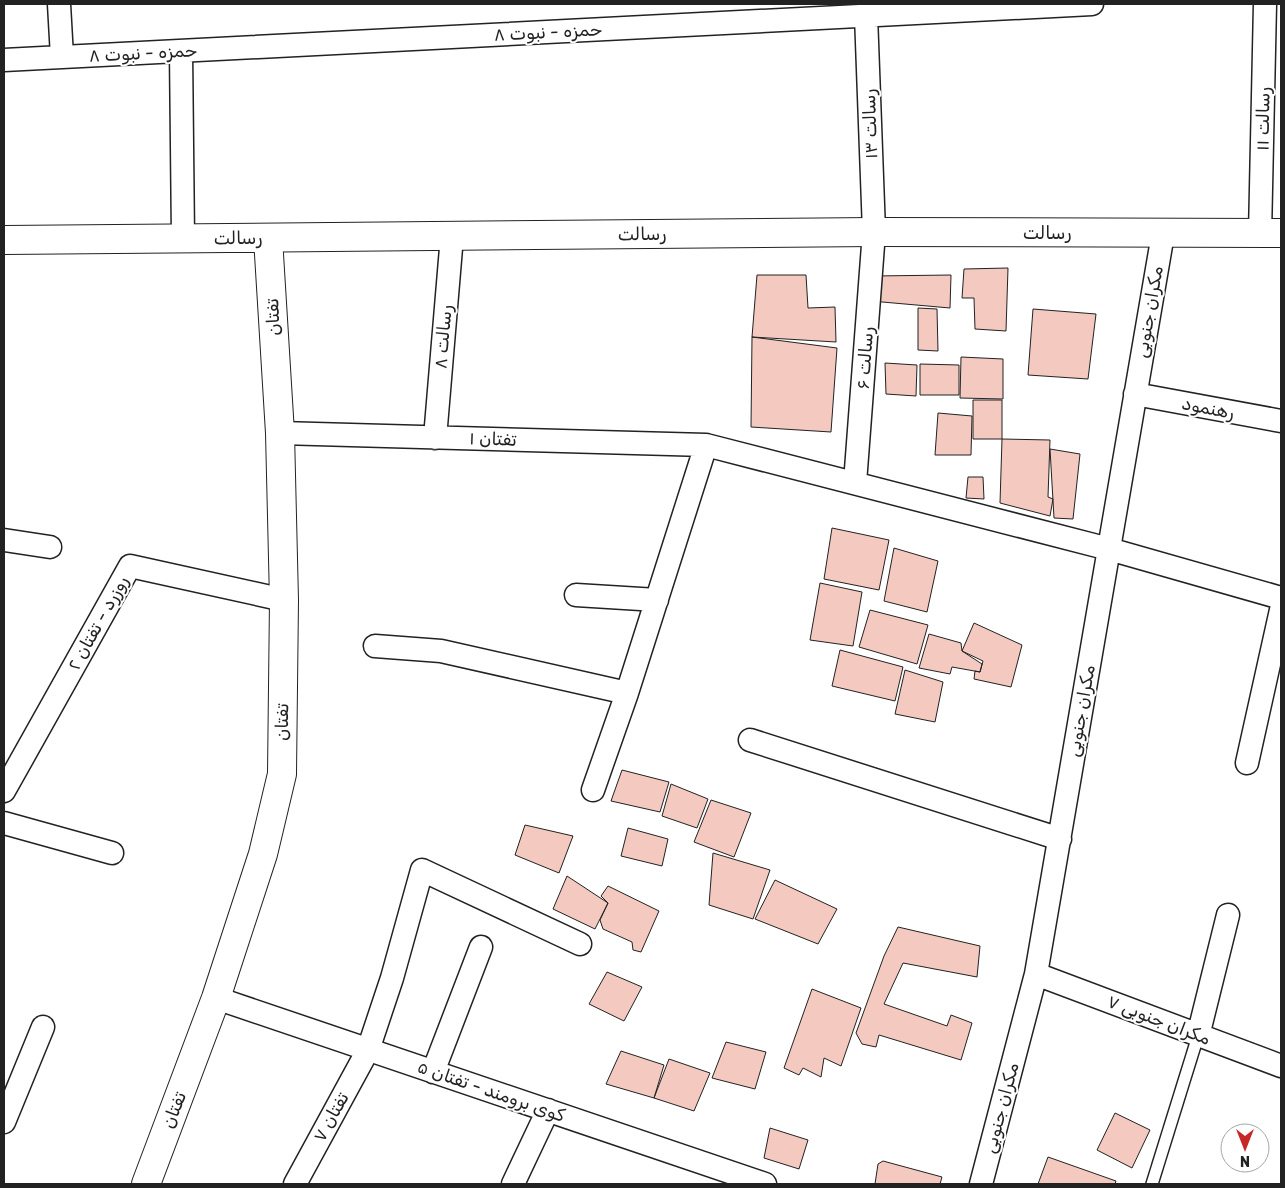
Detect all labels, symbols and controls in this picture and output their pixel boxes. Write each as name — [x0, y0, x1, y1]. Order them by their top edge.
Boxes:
street label: حمزه - نبوت ۸ — [493, 18, 603, 46]
street label: حمزه - نبوت ۸ — [88, 39, 198, 67]
street label: رسالت ۱۱ — [1251, 87, 1275, 151]
street label: رسالت ۱۳ — [858, 88, 882, 159]
street label: رسالت — [1023, 222, 1071, 244]
street label: رسالت — [618, 223, 667, 245]
street label: رسالت — [214, 227, 263, 249]
street label: مکران جنوبی — [1130, 264, 1168, 360]
street label: تفتان — [261, 297, 285, 336]
street label: رسالت ۸ — [429, 304, 457, 370]
street label: رسالت ۶ — [852, 326, 878, 390]
street label: رهنمود — [1180, 392, 1236, 424]
street label: تفتان ۱ — [469, 427, 517, 451]
street label: روزرد - تفتان ۲ — [63, 572, 133, 674]
street label: مکران جنوبی — [1062, 663, 1100, 759]
street label: تفتان — [271, 703, 293, 741]
street label: مکران جنوبی ۷ — [1104, 990, 1214, 1050]
street label: کوی برومند - تفتان ۵ — [414, 1055, 568, 1127]
street label: مکران جنوبی — [978, 1060, 1024, 1156]
street label: تفتان — [157, 1088, 191, 1132]
street label: تفتان ۷ — [308, 1088, 354, 1146]
north arrow — [1220, 1123, 1270, 1173]
text: N — [1240, 1152, 1250, 1169]

